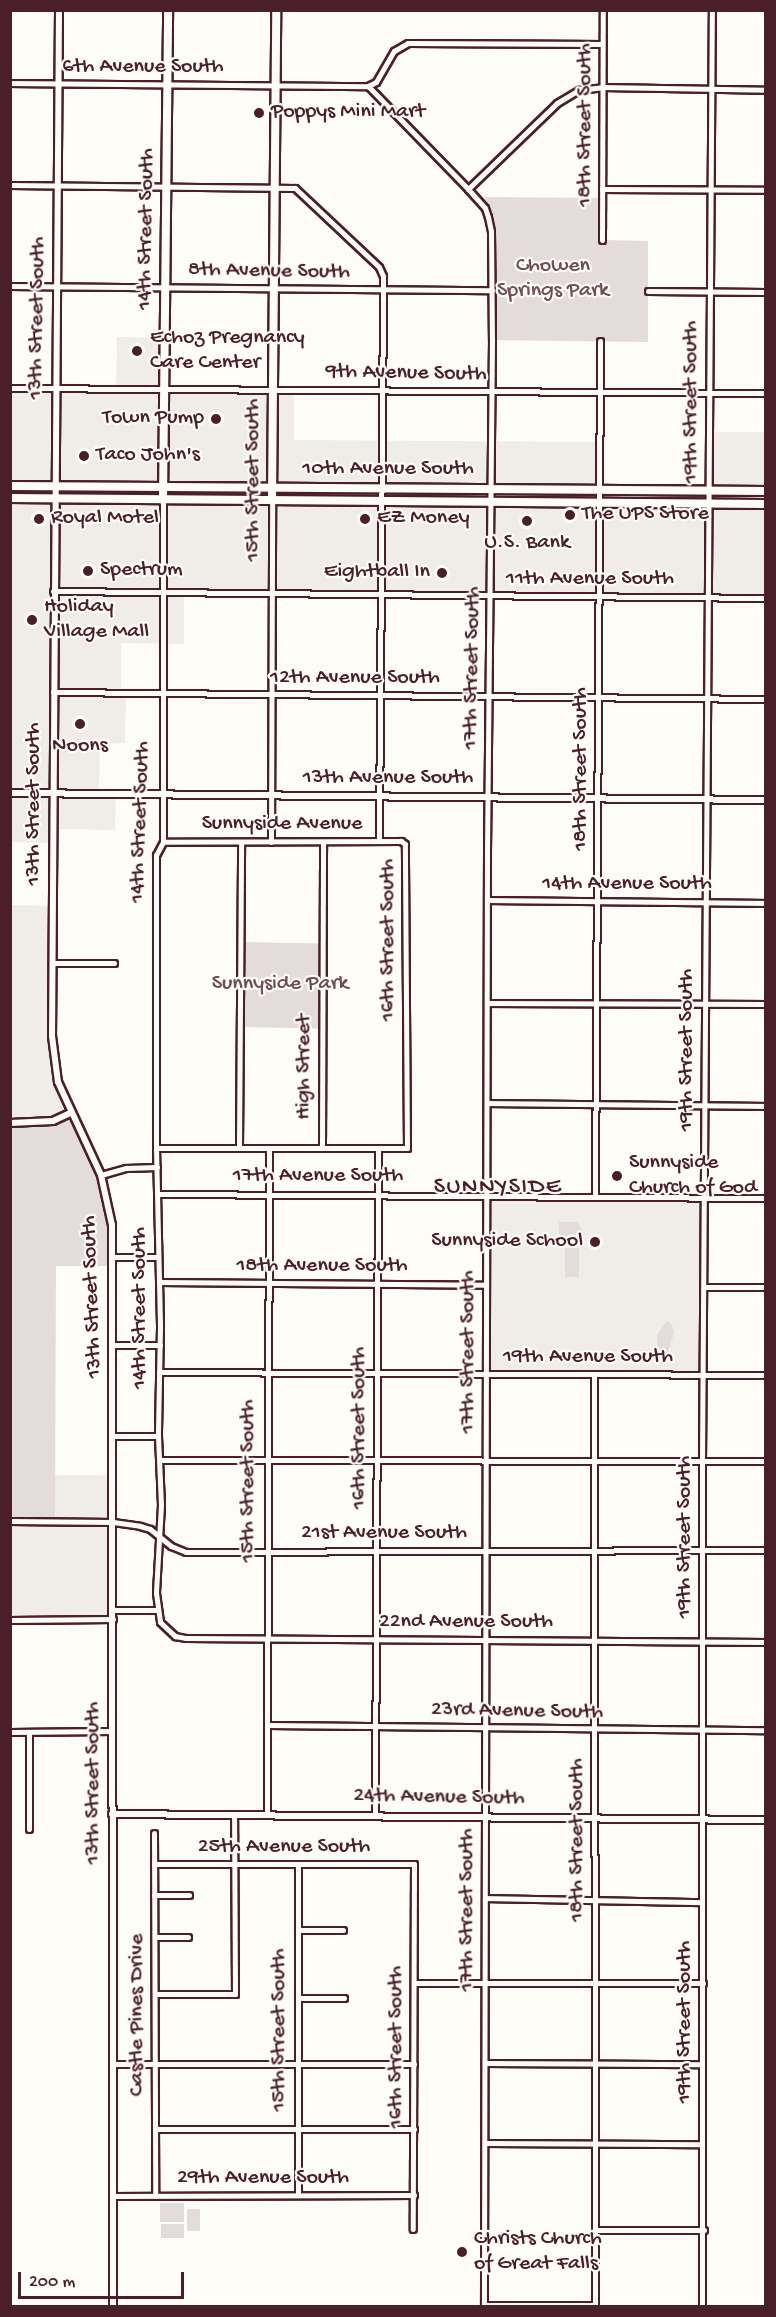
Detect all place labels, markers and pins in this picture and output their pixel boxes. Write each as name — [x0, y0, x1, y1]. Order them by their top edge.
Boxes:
place label: Poppys Mini Mart — [271, 100, 425, 126]
marker: Poppys Mini Mart — [252, 106, 266, 120]
place label: Echoz Pregnancy Care Center — [150, 325, 305, 376]
marker: Echoz Pregnancy Care Center — [128, 342, 146, 360]
place label: Town Pump — [102, 406, 204, 432]
marker: Town Pump — [209, 412, 223, 426]
place label: Taco John's — [96, 443, 200, 469]
marker: Taco John's — [77, 449, 91, 463]
place label: The UPS Store — [582, 502, 709, 528]
place label: Royal Motel — [51, 506, 159, 532]
place label: EZ Money — [377, 506, 469, 532]
marker: The UPS Store — [563, 508, 577, 522]
marker: Royal Motel — [32, 512, 46, 526]
marker: EZ Money — [358, 512, 372, 526]
marker: U.S. Bank — [520, 514, 534, 528]
place label: U.S. Bank — [484, 531, 570, 557]
place label: Spectrum — [100, 558, 183, 584]
place label: Eightball In — [324, 560, 430, 586]
marker: Spectrum — [81, 564, 95, 578]
marker: Eightball In — [435, 566, 449, 580]
place label: Holiday Village Mall — [44, 594, 149, 646]
marker: Holiday Village Mall — [25, 613, 39, 627]
marker: Noons — [73, 717, 87, 731]
place label: Noons — [52, 734, 108, 760]
place label: Sunnyside Church of God — [629, 1150, 757, 1202]
marker: Sunnyside Church of God — [610, 1169, 624, 1183]
place label: Sunnyside School — [431, 1229, 583, 1255]
marker: Sunnyside School — [588, 1235, 602, 1249]
place label: Christs Church of Great Falls — [474, 2226, 602, 2278]
marker: Christs Church of Great Falls — [455, 2245, 469, 2259]

